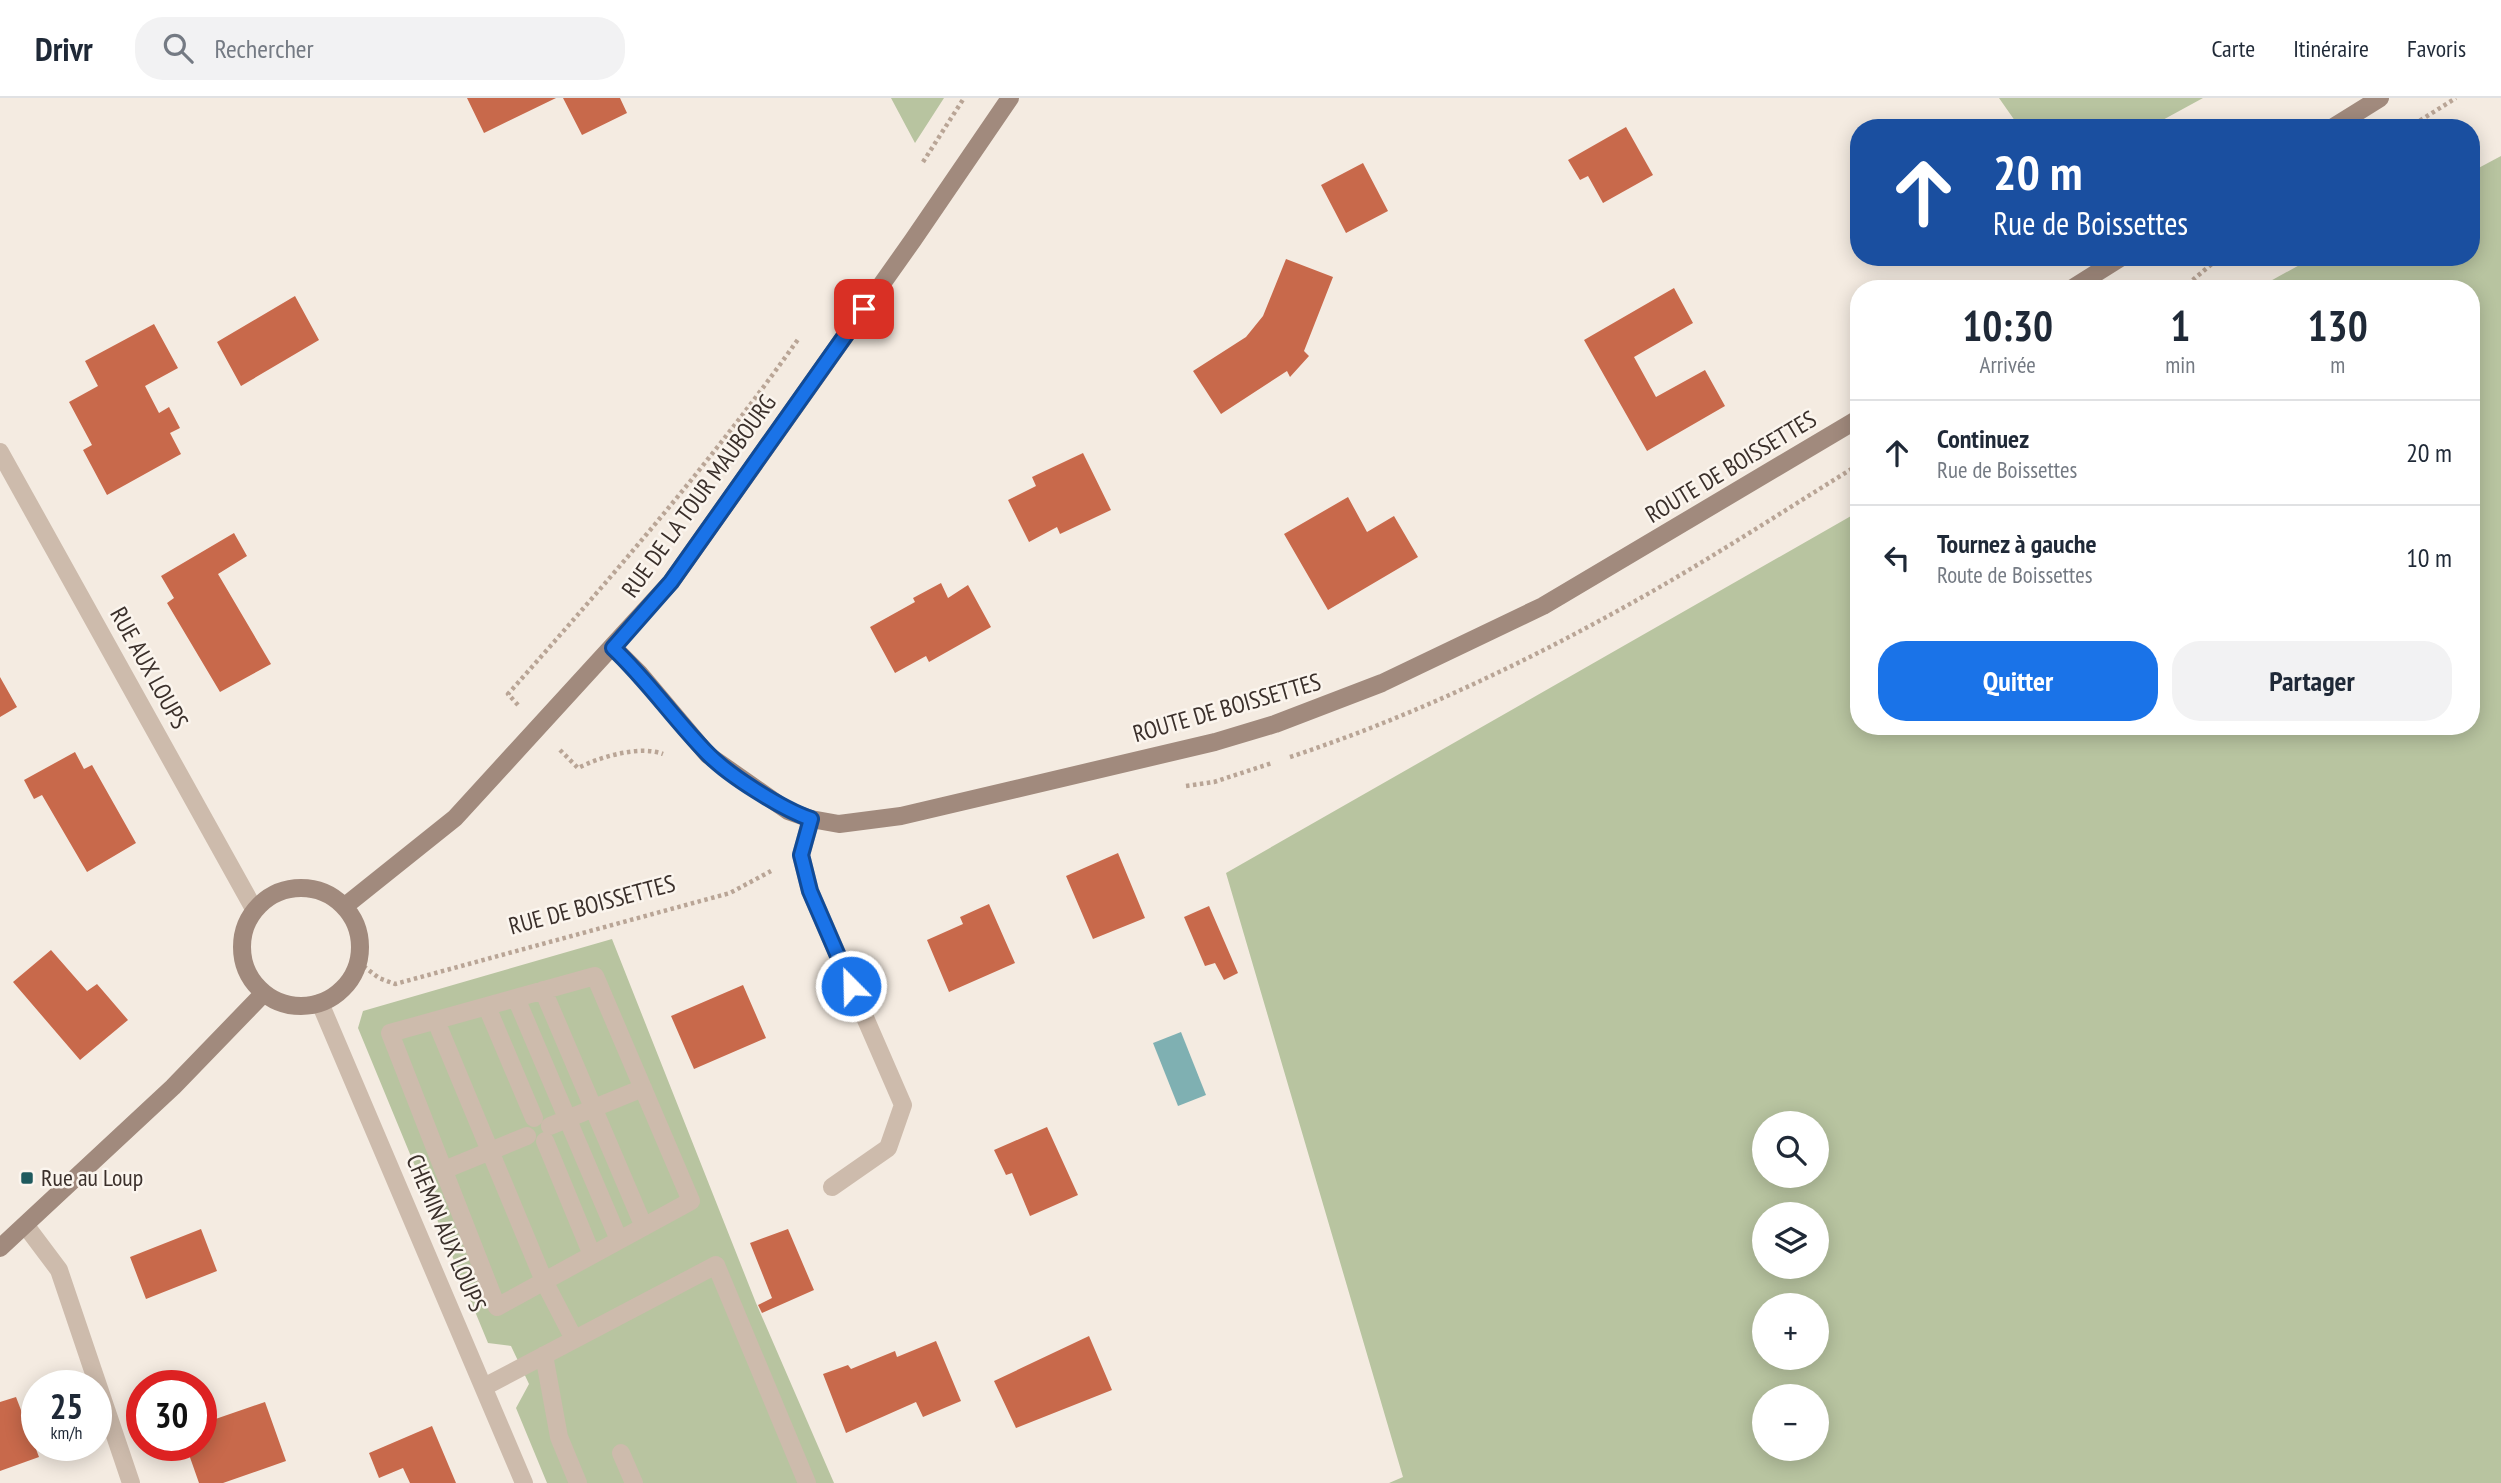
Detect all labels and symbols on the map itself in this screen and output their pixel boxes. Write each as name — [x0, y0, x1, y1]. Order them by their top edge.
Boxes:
pin — [834, 279, 894, 339]
street label: RUE DE LA TOUR MAUBOURG — [615, 388, 783, 603]
street label: ROUTE DE BOISSETTES — [1640, 403, 1822, 530]
street label: RUE AUX LOUPS — [103, 601, 196, 734]
street label: ROUTE DE BOISSETTES — [1129, 666, 1324, 749]
street label: RUE DE BOISSETTES — [505, 867, 678, 942]
position arrow — [814, 949, 888, 1023]
street label: CHEMIN AUX LOUPS — [399, 1149, 494, 1316]
place label: Rue au Loup — [41, 1162, 143, 1193]
marker: Rue au Loup — [19, 1170, 35, 1186]
speed limit sign: 30 — [126, 1370, 217, 1461]

